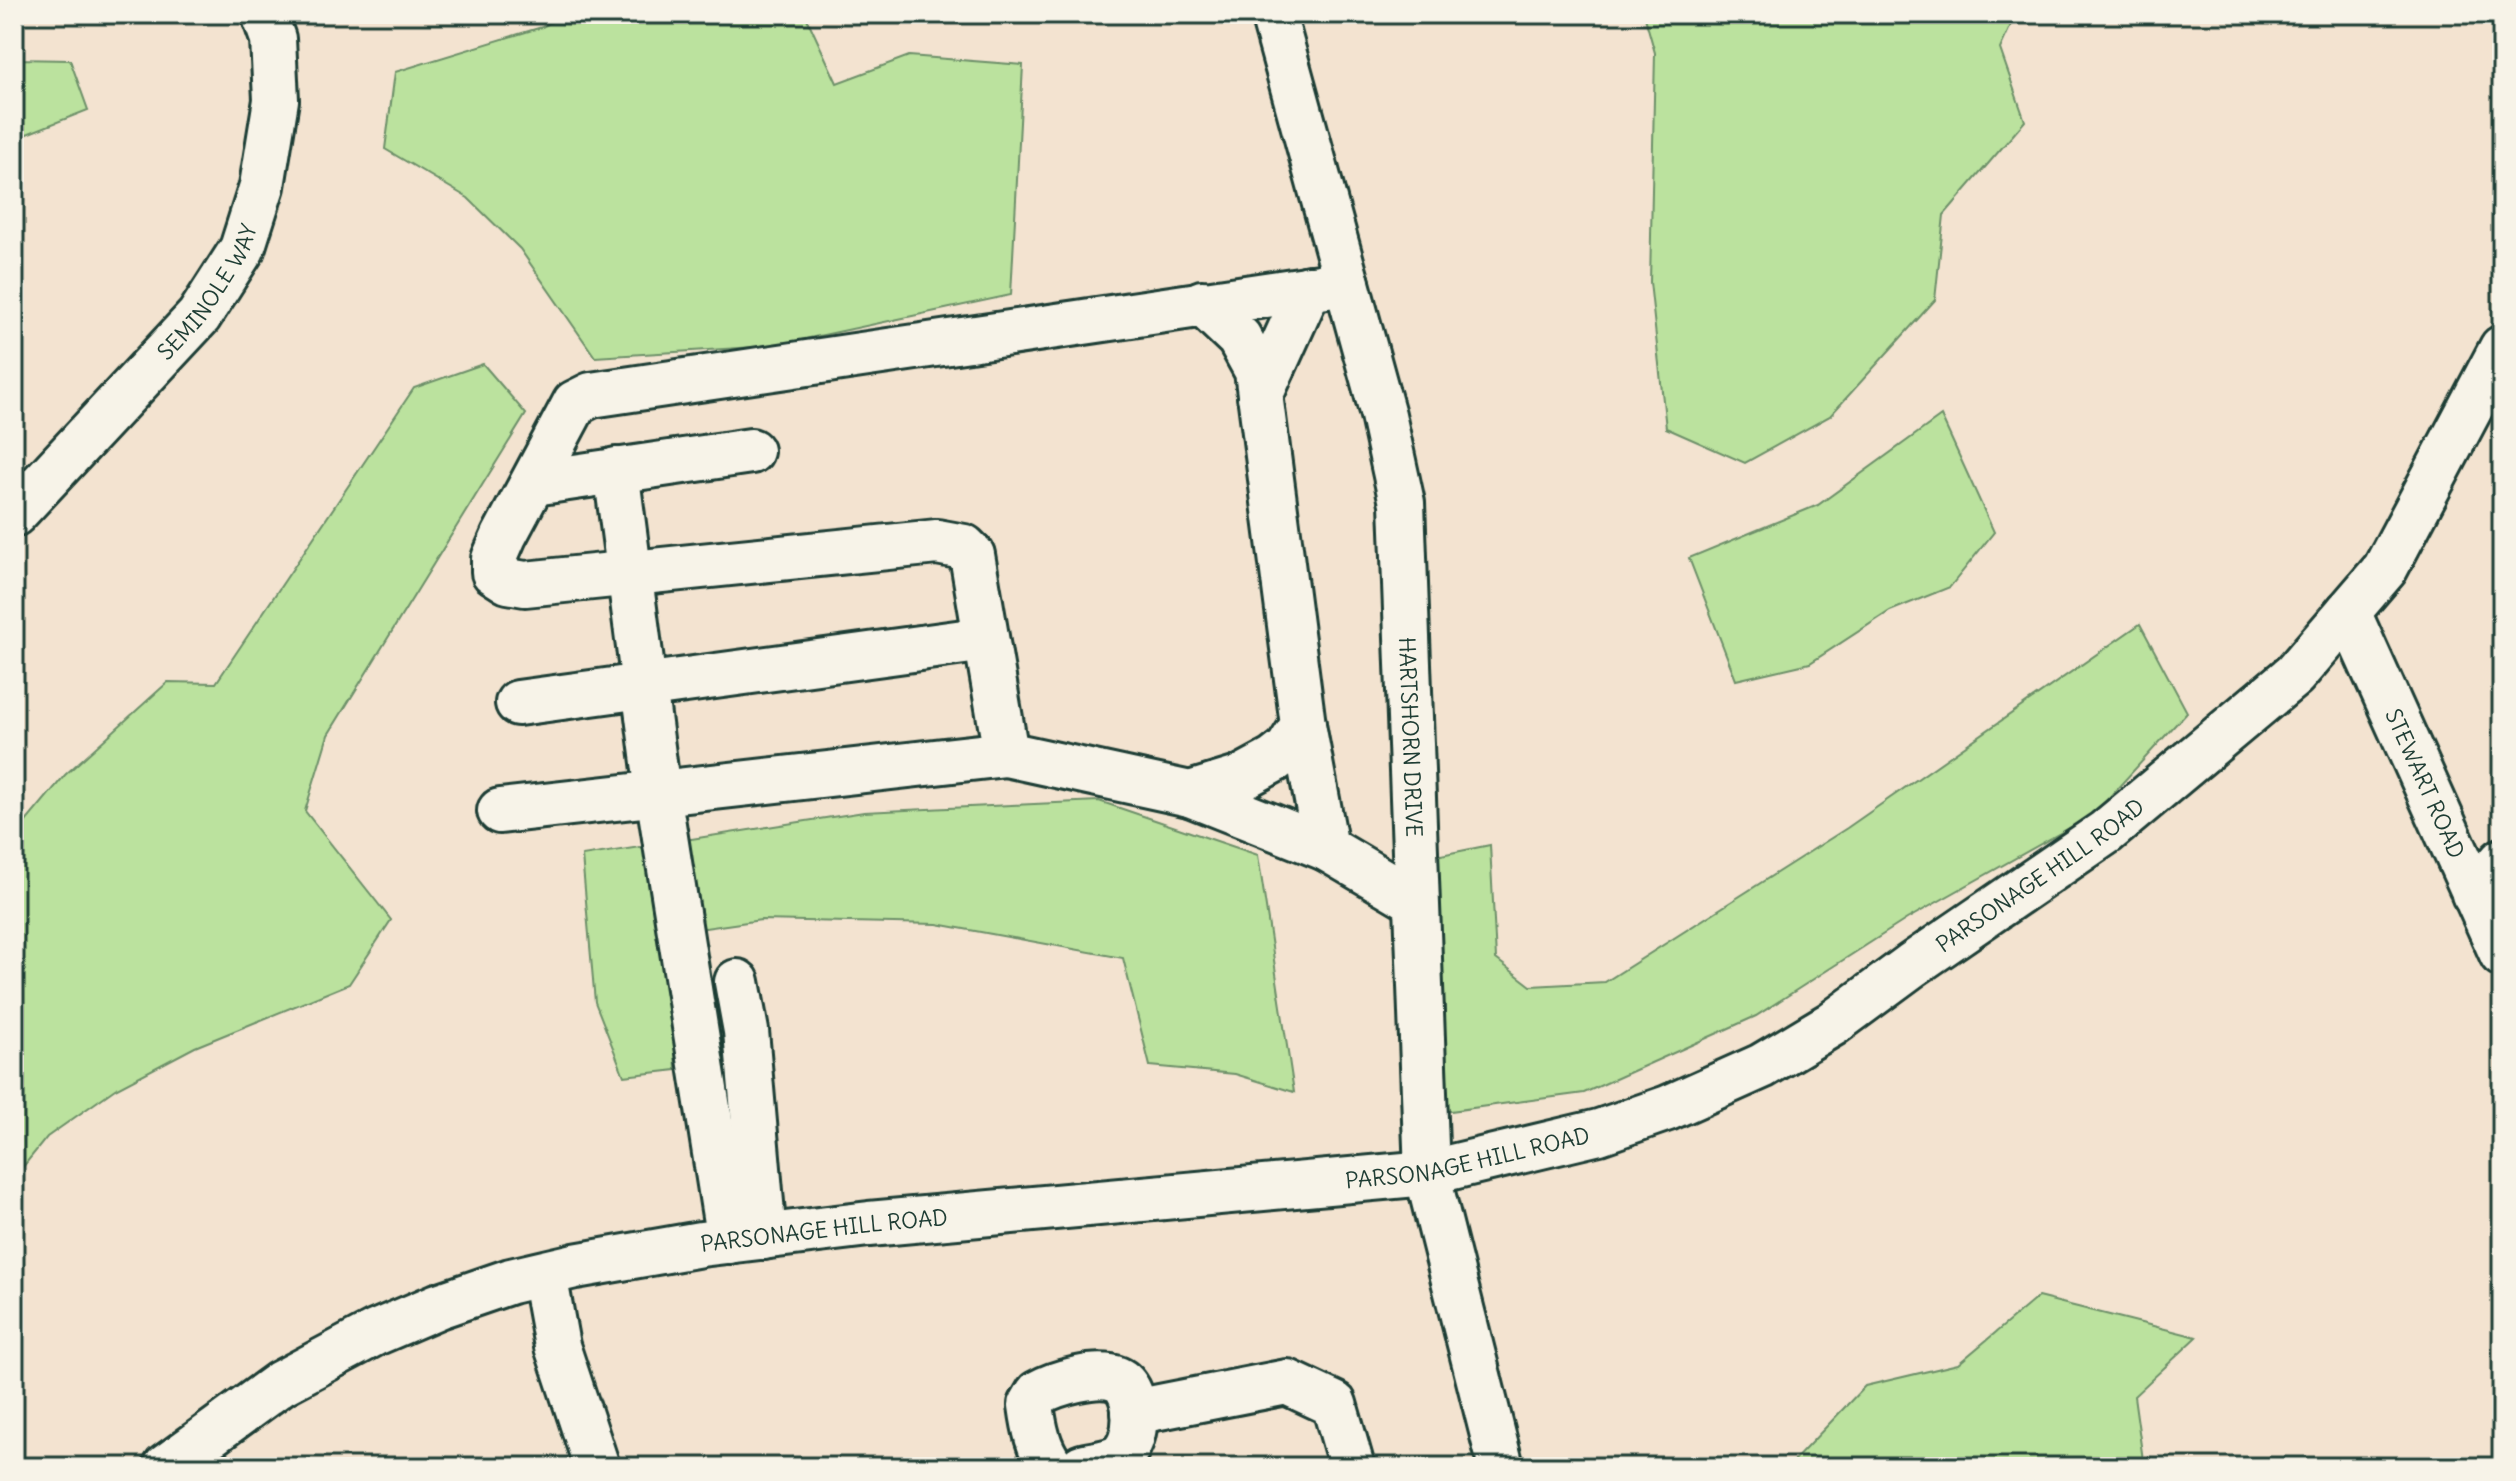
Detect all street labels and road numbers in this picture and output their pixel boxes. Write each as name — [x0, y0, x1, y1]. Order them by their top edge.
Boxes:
street label: SEMINOLE WAY — [151, 221, 263, 366]
street label: HARTSHORN DRIVE — [1393, 636, 1428, 838]
street label: STEWART ROAD — [2379, 704, 2471, 863]
street label: PARSONAGE HILL ROAD — [1931, 792, 2150, 958]
street label: PARSONAGE HILL ROAD — [1344, 1121, 1592, 1194]
street label: PARSONAGE HILL ROAD — [699, 1203, 949, 1258]

